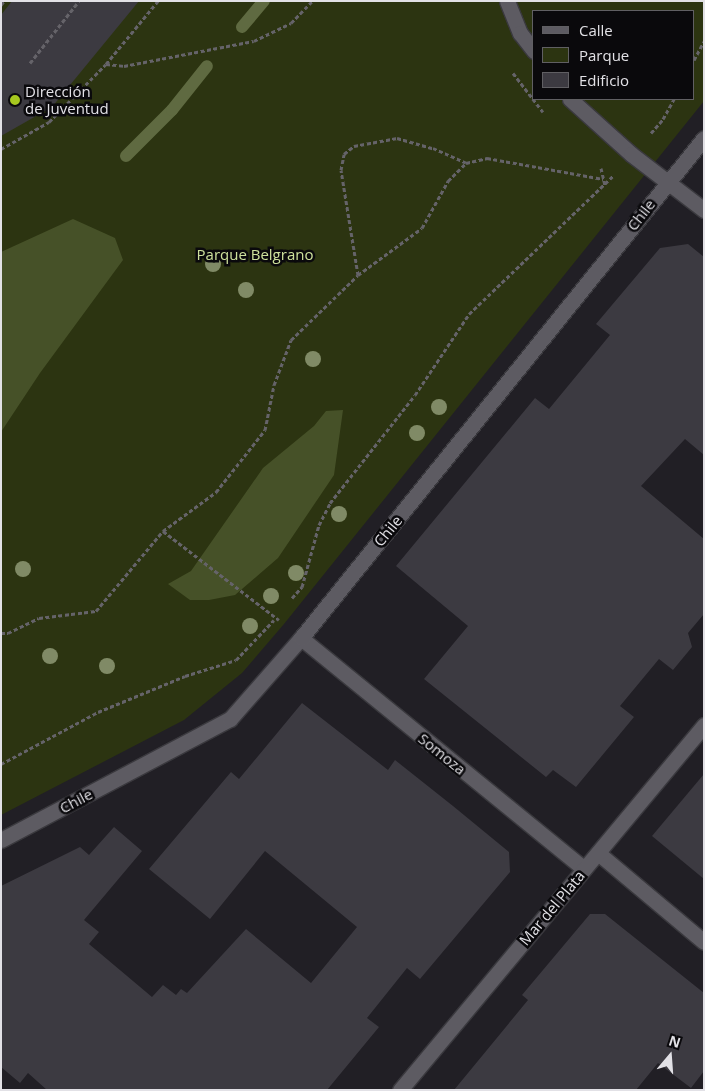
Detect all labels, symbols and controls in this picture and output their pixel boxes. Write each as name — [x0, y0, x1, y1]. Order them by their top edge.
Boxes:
legend — [532, 10, 695, 100]
text: Calle — [579, 20, 613, 40]
text: Parque — [579, 45, 629, 65]
text: Edificio — [579, 70, 629, 90]
place label: Dirección de Juventud — [25, 82, 109, 117]
marker: Dirección de Juventud — [9, 94, 21, 106]
street label: Chile — [623, 196, 659, 234]
park label: Parque Belgrano — [197, 246, 313, 264]
street label: Chile — [370, 512, 406, 550]
street label: Somoza — [415, 730, 469, 778]
street label: Chile — [56, 785, 96, 817]
street label: Mar del Plata — [516, 867, 588, 949]
text: N — [666, 1030, 683, 1052]
north arrow — [645, 1031, 695, 1081]

